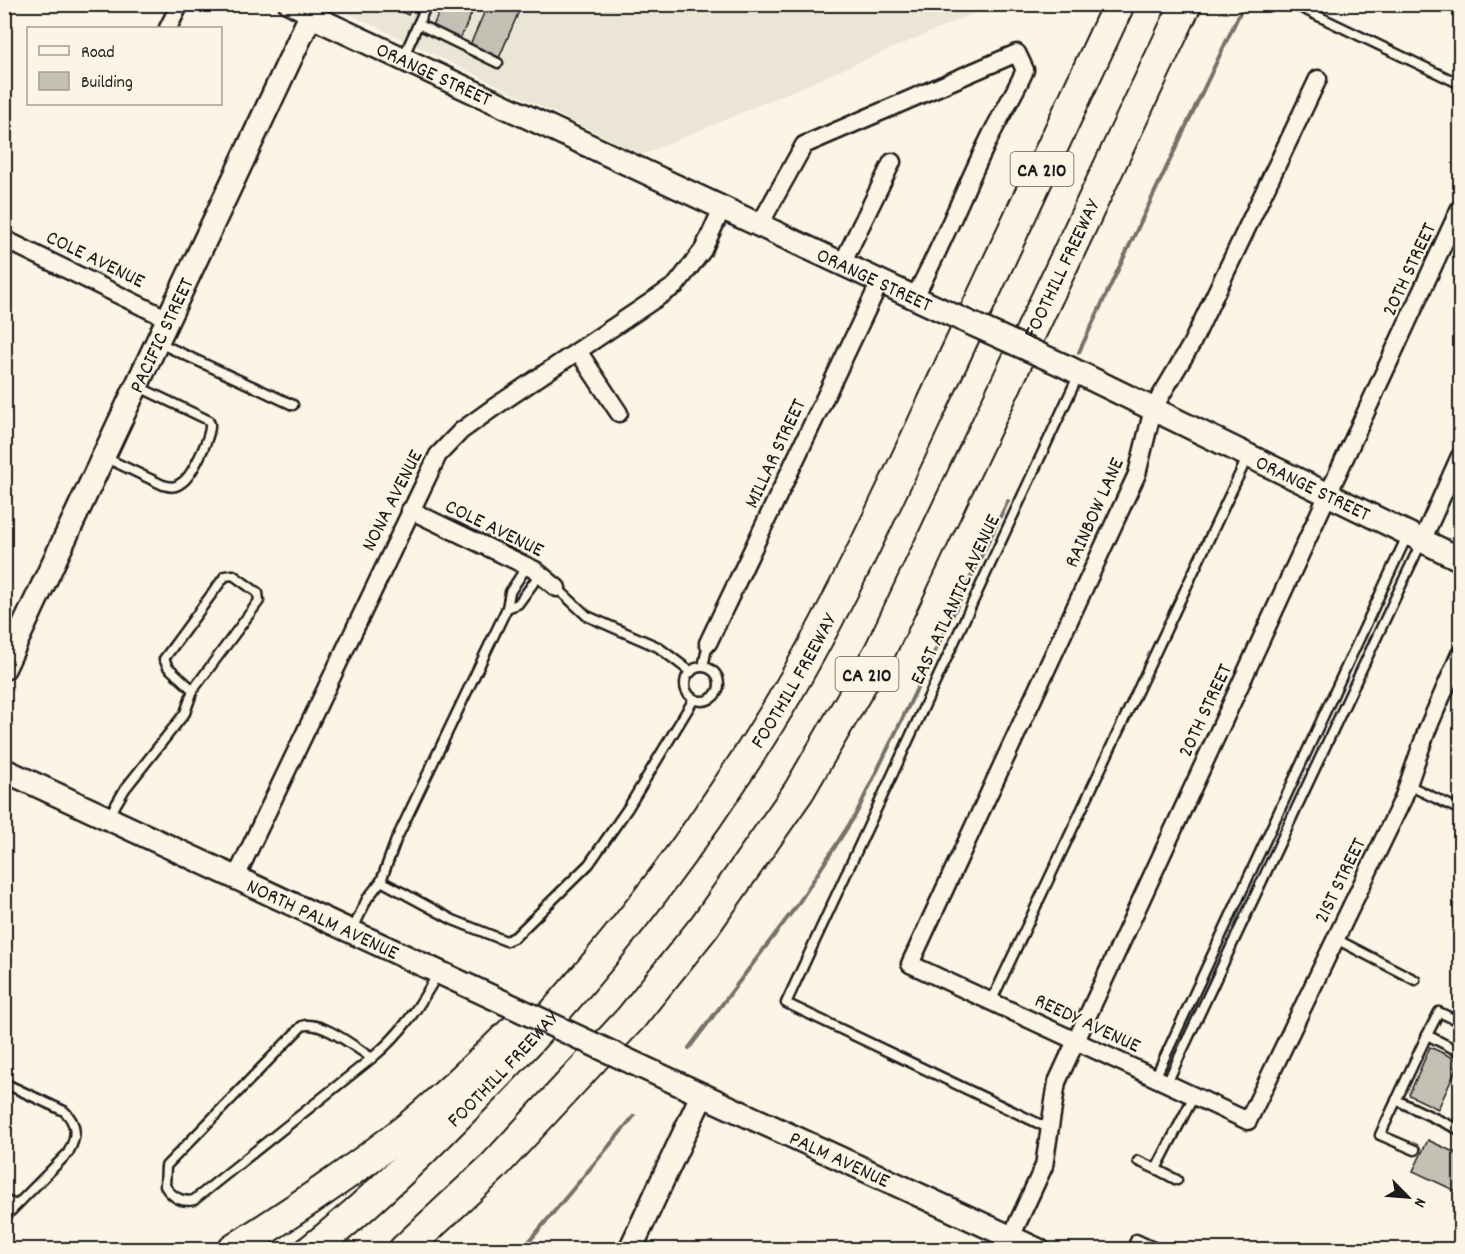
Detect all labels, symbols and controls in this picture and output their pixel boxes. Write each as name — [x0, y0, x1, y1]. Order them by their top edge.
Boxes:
legend — [27, 27, 222, 105]
street label: ORANGE STREET — [370, 36, 496, 116]
text: Road — [81, 41, 115, 66]
text: Building — [81, 71, 133, 96]
road number: CA 210 — [1010, 152, 1074, 186]
street label: FOOTHILL FREEWAY — [1018, 194, 1110, 345]
street label: 20TH STREET — [1376, 218, 1446, 322]
street label: COLE AVENUE — [40, 224, 150, 298]
street label: ORANGE STREET — [811, 242, 937, 322]
street label: PACIFIC STREET — [123, 273, 203, 399]
street label: MILLAR STREET — [738, 394, 815, 514]
street label: NONA AVENUE — [355, 445, 432, 557]
street label: ORANGE STREET — [1249, 449, 1375, 531]
street label: RAINBOW LANE — [1058, 453, 1134, 573]
street label: COLE AVENUE — [439, 493, 549, 567]
street label: EAST ATLANTIC AVENUE — [904, 510, 1010, 690]
street label: FOOTHILL FREEWAY — [745, 608, 847, 755]
road number: CA 210 — [836, 657, 898, 691]
street label: 20TH STREET — [1172, 659, 1242, 763]
street label: 21ST STREET — [1308, 833, 1376, 929]
street label: NORTH PALM AVENUE — [241, 873, 403, 970]
street label: REEDY AVENUE — [1029, 987, 1145, 1063]
street label: FOOTHILL FREEWAY — [442, 1004, 568, 1136]
street label: PALM AVENUE — [783, 1125, 894, 1198]
north arrow — [1378, 1167, 1438, 1227]
text: N — [1407, 1194, 1431, 1211]

